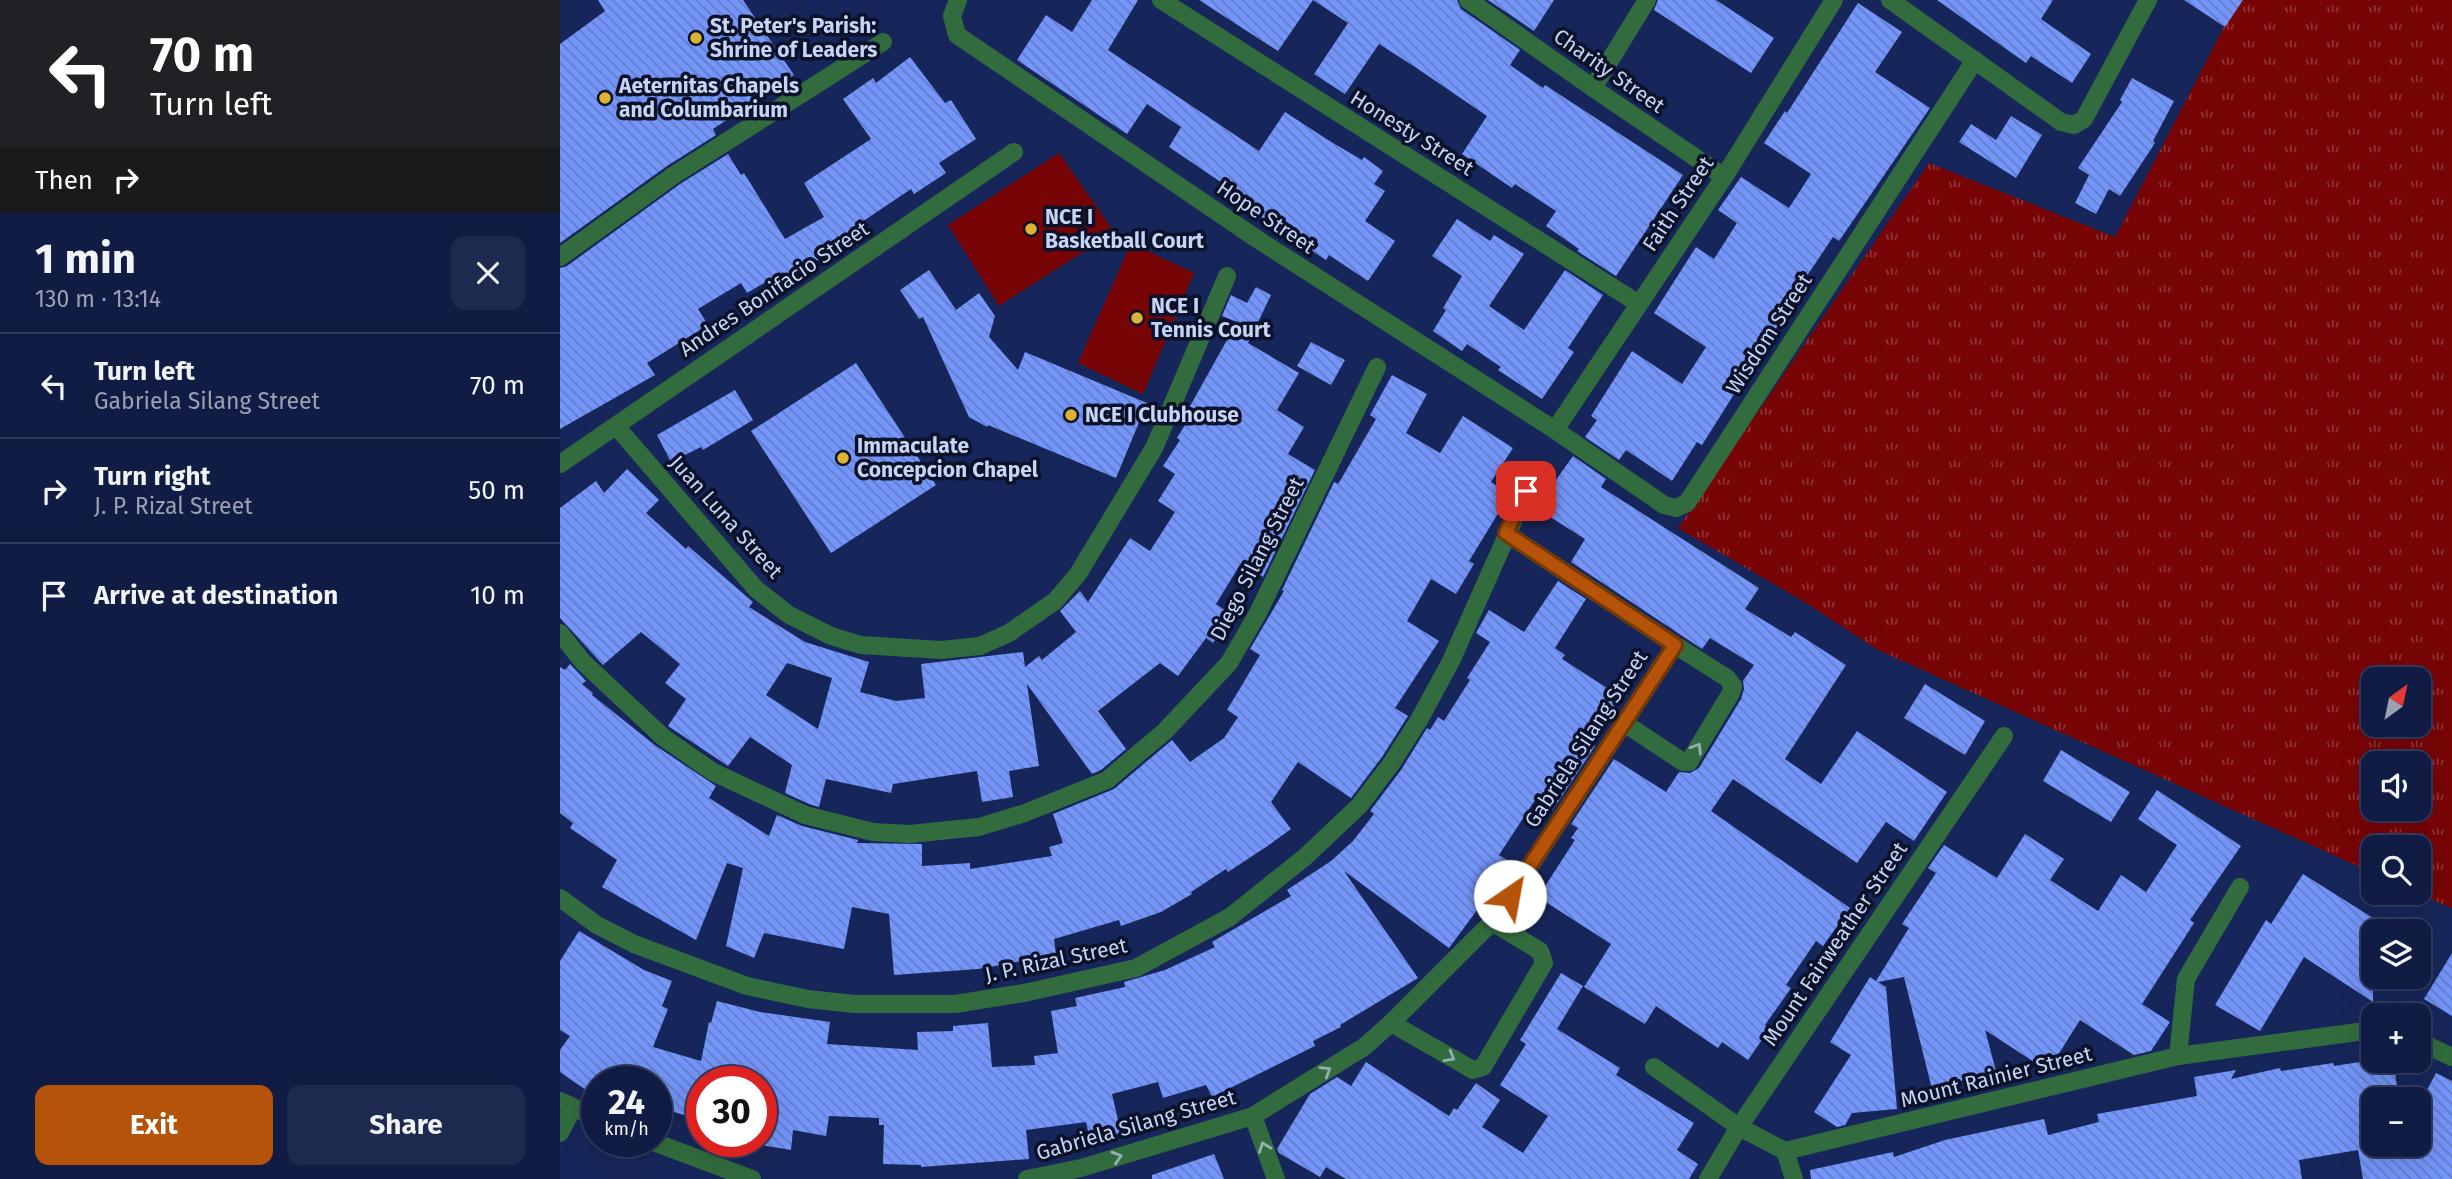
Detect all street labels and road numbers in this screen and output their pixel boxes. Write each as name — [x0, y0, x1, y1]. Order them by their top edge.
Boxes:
street label: Charity Street — [1548, 23, 1670, 119]
street label: Honesty Street — [1346, 85, 1479, 181]
street label: Faith Street — [1637, 151, 1719, 256]
street label: Hope Street — [1212, 175, 1320, 260]
street label: Andres Bonifacio Street — [674, 216, 874, 362]
street label: Wisdom Street — [1720, 269, 1818, 399]
street label: Juan Luna Street — [664, 450, 788, 584]
street label: Diego Silang Street — [1205, 473, 1310, 645]
street label: Gabriela Silang Street — [1519, 645, 1653, 833]
street label: Mount Fairweather Street — [1757, 837, 1913, 1051]
street label: J. P. Rizal Street — [983, 932, 1130, 988]
street label: Mount Rainier Street — [1898, 1041, 2095, 1113]
street label: Gabriela Silang Street — [1033, 1084, 1239, 1166]

